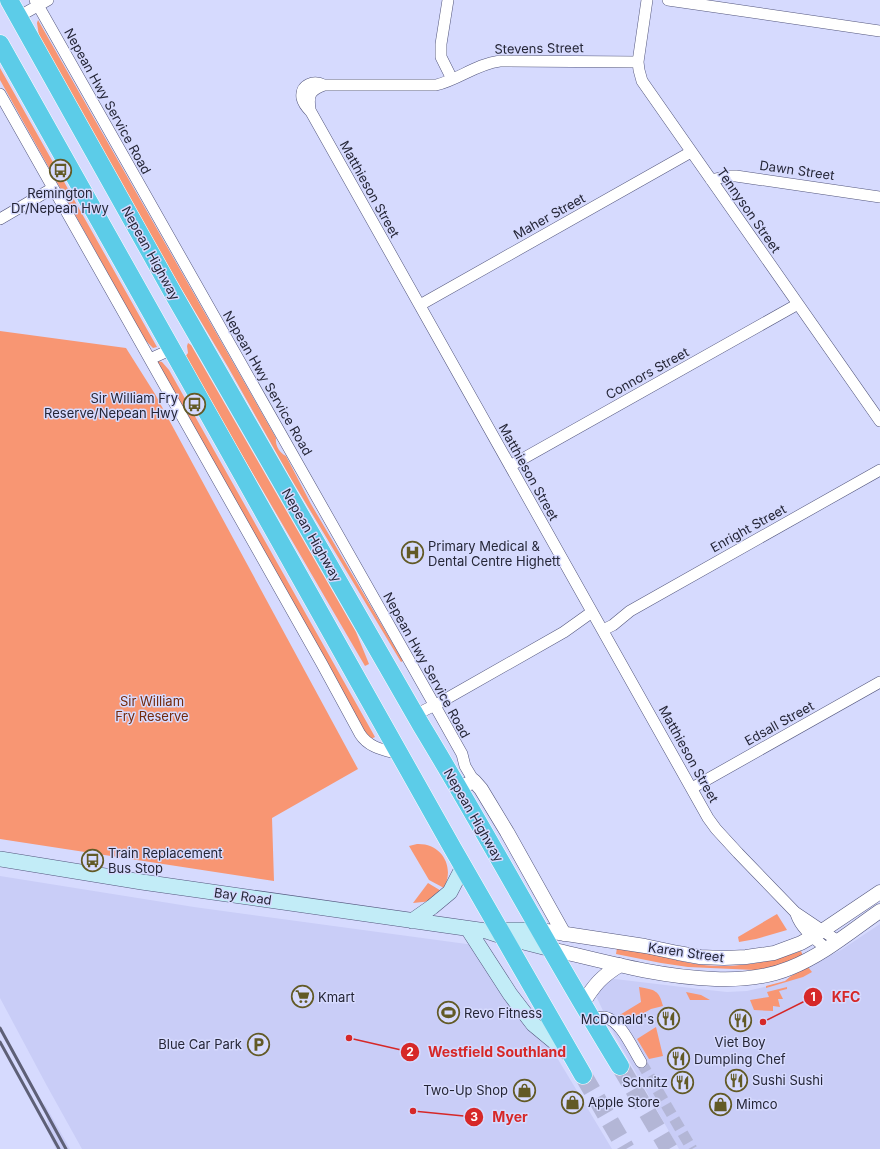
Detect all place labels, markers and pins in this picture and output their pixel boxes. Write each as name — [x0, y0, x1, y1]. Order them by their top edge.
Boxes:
bus stop icon: Remington Dr/Nepean Hwy — [47, 158, 73, 184]
place label: Remington Dr/Nepean Hwy — [11, 185, 109, 216]
place label: Sir William Fry Reserve/Nepean Hwy — [44, 390, 178, 421]
bus stop icon: Sir William Fry Reserve/Nepean Hwy — [181, 392, 207, 418]
place label: Primary Medical & Dental Centre Highett — [428, 538, 560, 569]
hospital icon: Primary Medical & Dental Centre Highett — [399, 540, 425, 566]
place label: Train Replacement Bus Stop — [108, 845, 222, 876]
bus stop icon: Train Replacement Bus Stop — [80, 847, 106, 873]
supermarket icon: Kmart — [290, 984, 316, 1010]
callout: KFC — [803, 984, 868, 1010]
place label: Kmart — [318, 989, 355, 1005]
sports icon: Revo Fitness — [436, 1000, 462, 1026]
place label: Revo Fitness — [464, 1005, 542, 1021]
restaurant icon: McDonald's — [656, 1006, 682, 1032]
restaurant icon: Viet Boy — [727, 1007, 753, 1033]
place label: McDonald's — [581, 1011, 654, 1027]
parking icon: Blue Car Park — [245, 1031, 271, 1057]
place label: Viet Boy — [715, 1034, 765, 1050]
place label: Blue Car Park — [158, 1036, 242, 1052]
callout: Westfield Southland — [400, 1039, 575, 1065]
restaurant icon: Dumpling Chef — [665, 1046, 691, 1072]
place label: Dumpling Chef — [694, 1051, 786, 1067]
restaurant icon: Sushi Sushi — [724, 1067, 750, 1093]
restaurant icon: Schnitz — [670, 1069, 696, 1095]
place label: Sushi Sushi — [752, 1072, 823, 1088]
place label: Schnitz — [622, 1074, 668, 1090]
shop icon: Two-Up Shop — [511, 1077, 537, 1103]
place label: Two-Up Shop — [423, 1082, 508, 1098]
shop icon: Apple Store — [560, 1089, 586, 1115]
shop icon: Mimco — [707, 1091, 733, 1117]
place label: Apple Store — [588, 1094, 660, 1110]
place label: Mimco — [736, 1096, 778, 1112]
callout: Myer — [464, 1104, 536, 1130]

